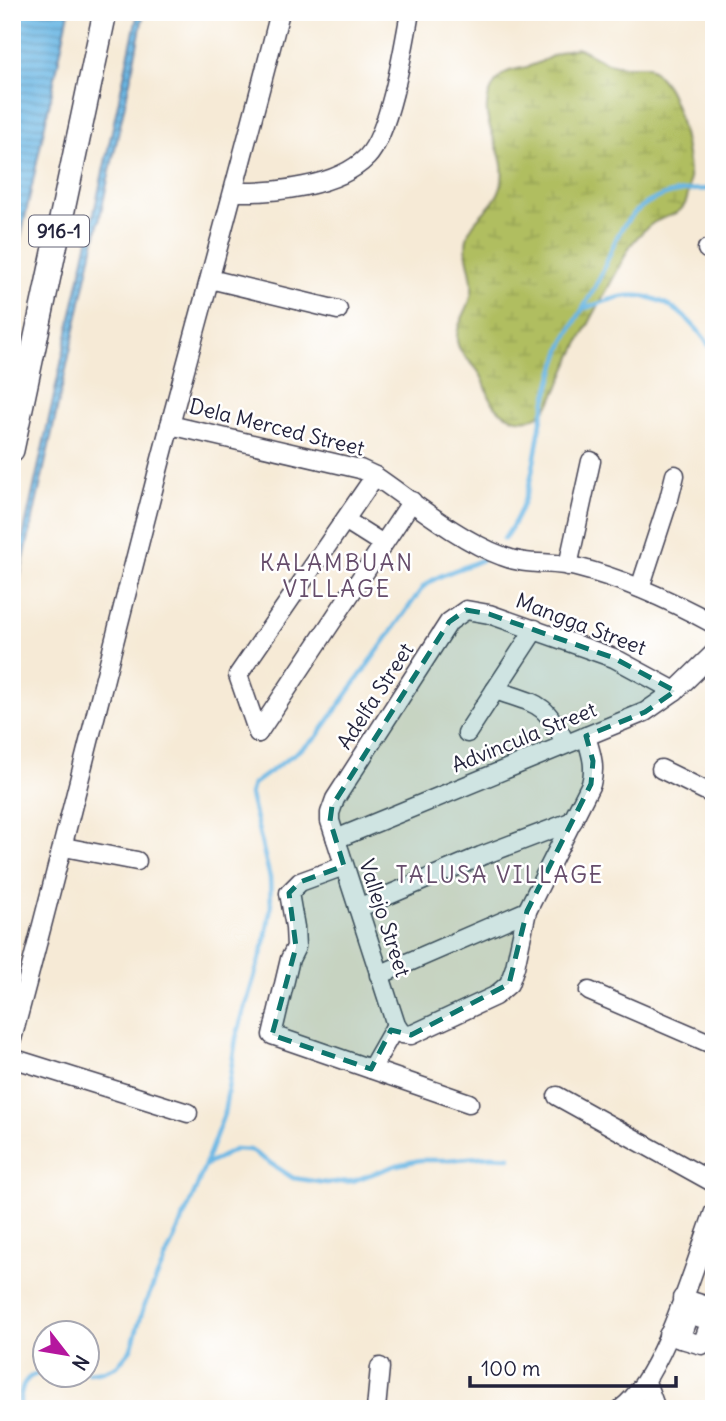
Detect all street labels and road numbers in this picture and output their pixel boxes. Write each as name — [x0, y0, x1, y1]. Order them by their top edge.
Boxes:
road number: 916-1 — [29, 216, 89, 246]
street label: Dela Merced Street — [187, 392, 367, 462]
street label: Mangga Street — [512, 587, 650, 661]
street label: Adelfa Street — [331, 638, 419, 754]
street label: Advincula Street — [448, 696, 600, 778]
street label: Vallejo Street — [353, 856, 417, 980]

